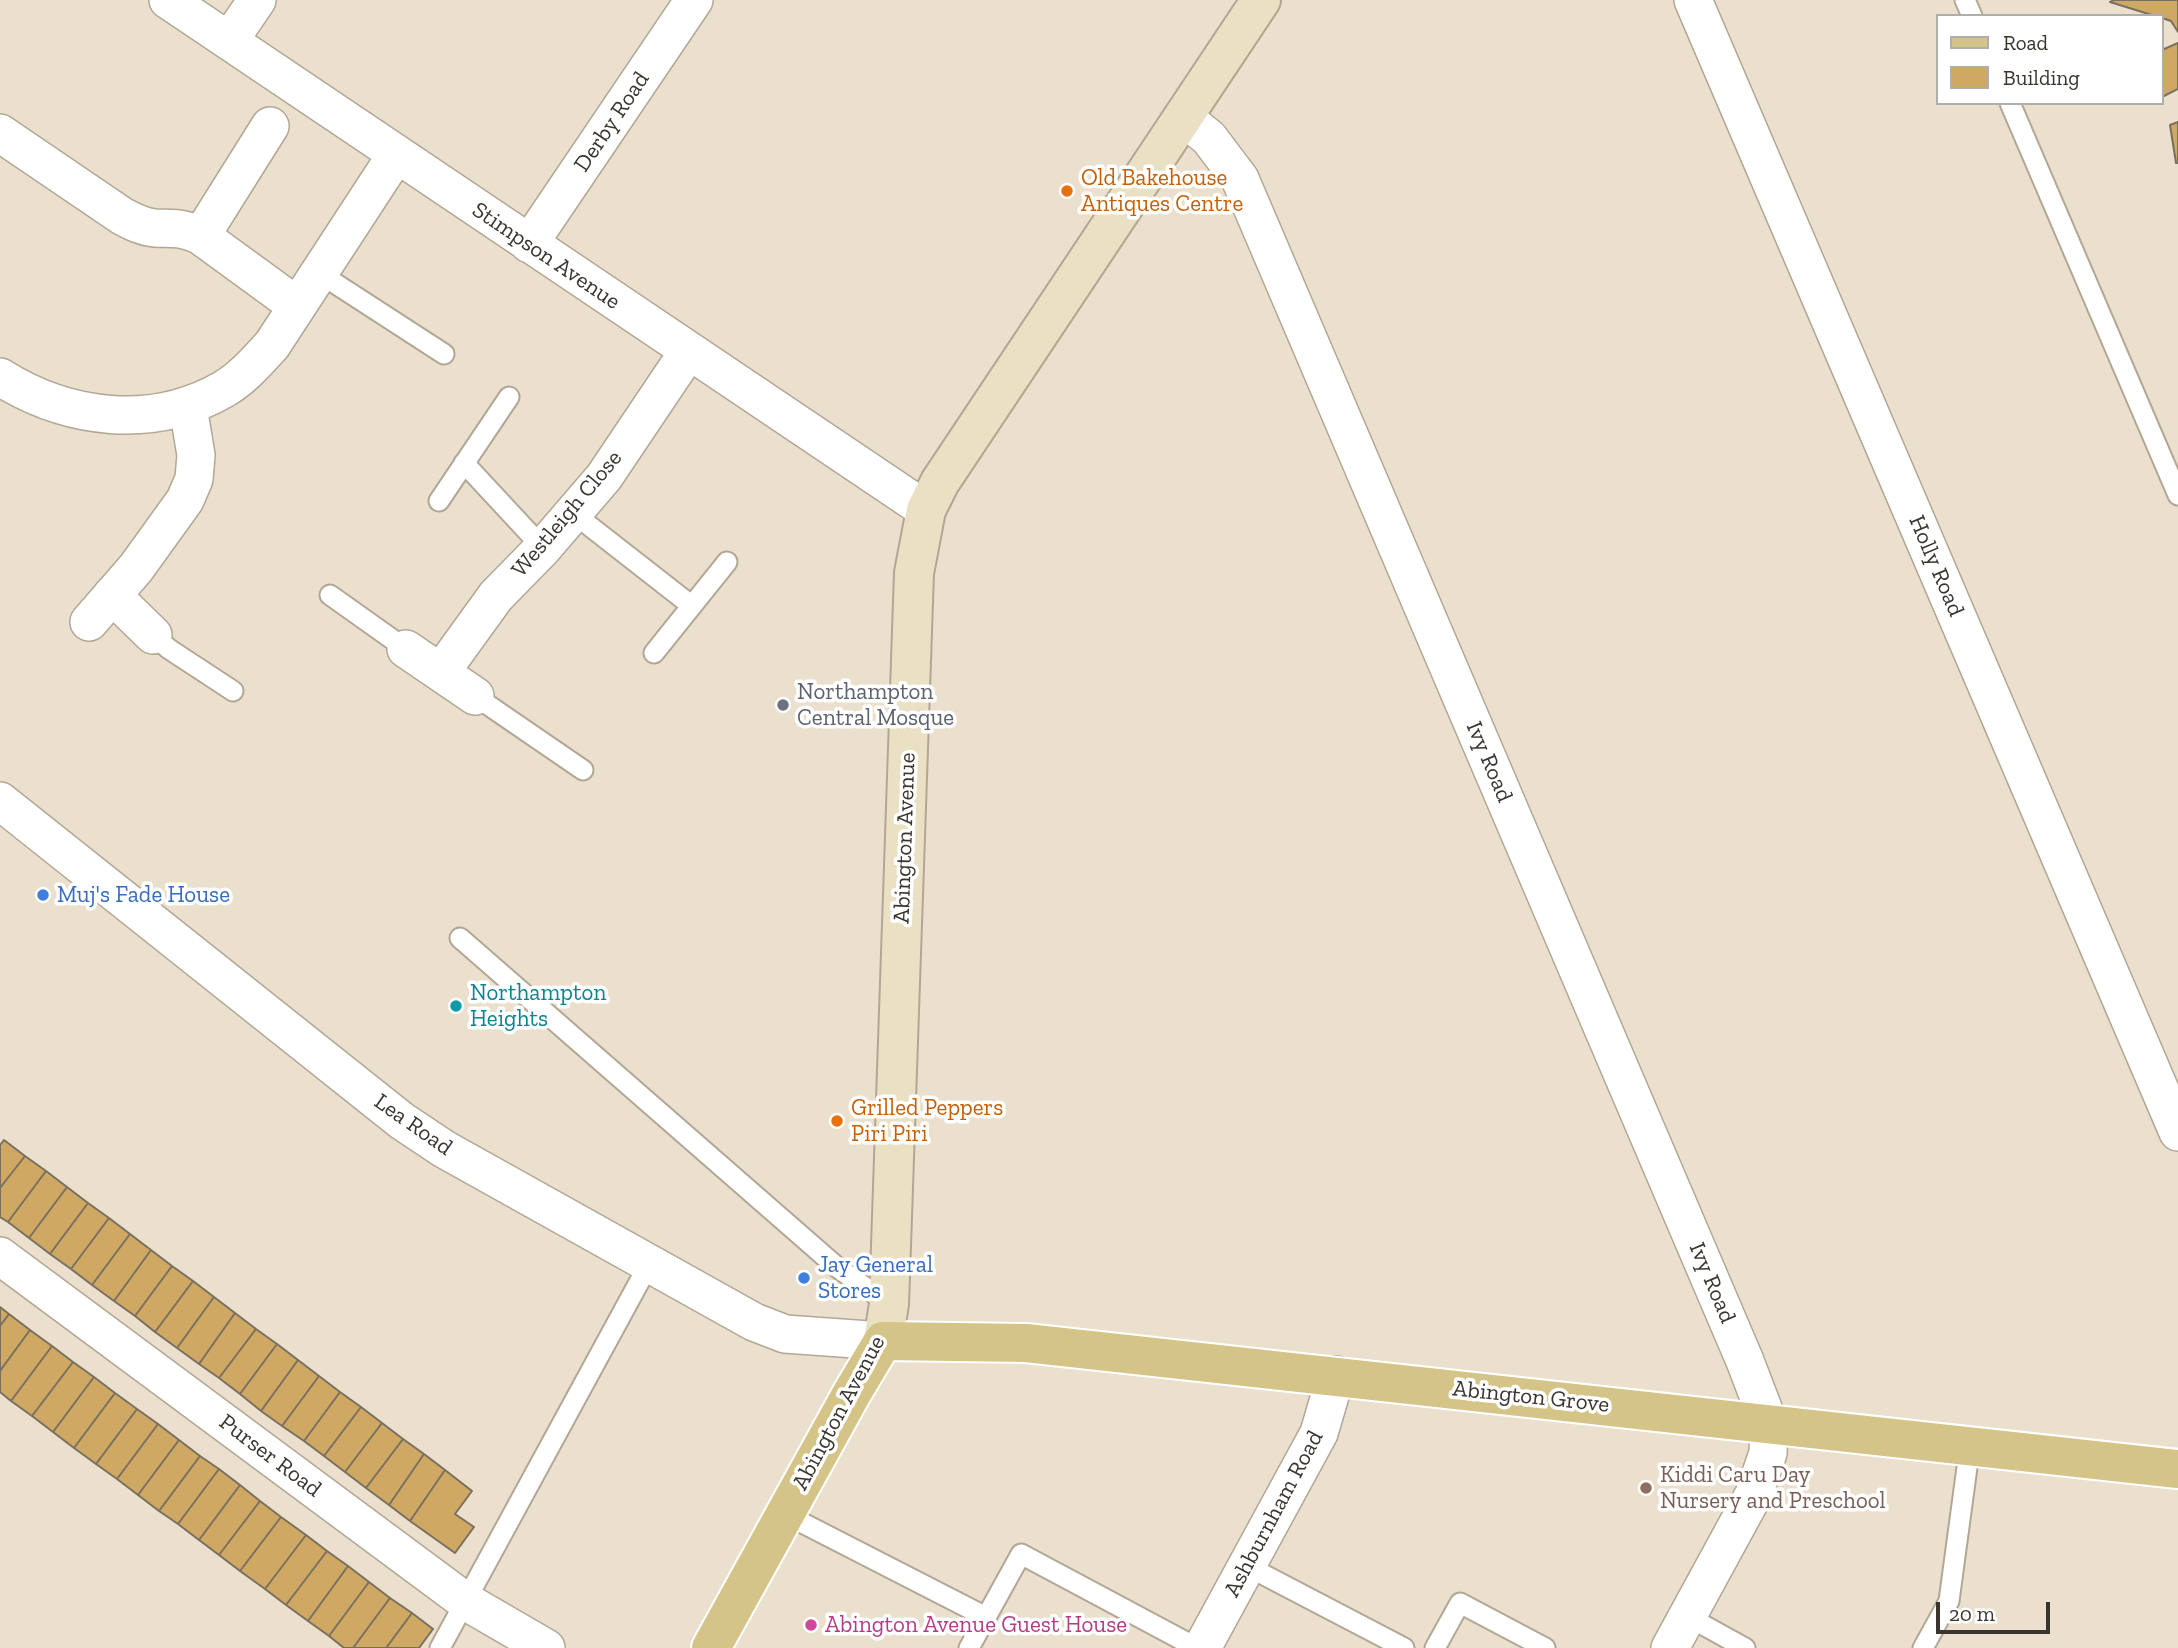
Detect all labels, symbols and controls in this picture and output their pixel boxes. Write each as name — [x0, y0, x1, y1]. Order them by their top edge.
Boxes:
legend — [1937, 14, 2164, 105]
text: Road — [2003, 30, 2048, 55]
text: Building — [2003, 65, 2080, 90]
street label: Derby Road — [568, 67, 656, 177]
place label: Old Bakehouse Antiques Centre — [1081, 164, 1243, 218]
marker: Old Bakehouse Antiques Centre — [1059, 183, 1075, 199]
street label: Stimpson Avenue — [467, 196, 625, 316]
street label: Westleigh Close — [506, 445, 628, 583]
street label: Holly Road — [1902, 511, 1970, 621]
place label: Northampton Central Mosque — [797, 678, 954, 732]
marker: Northampton Central Mosque — [775, 697, 791, 713]
street label: Ivy Road — [1460, 718, 1518, 806]
street label: Abington Avenue — [888, 752, 922, 924]
place label: Muj's Fade House — [57, 881, 230, 909]
marker: Muj's Fade House — [35, 887, 51, 903]
place label: Northampton Heights — [470, 979, 606, 1033]
marker: Northampton Heights — [448, 998, 464, 1014]
street label: Lea Road — [369, 1088, 457, 1162]
place label: Grilled Peppers Piri Piri — [851, 1094, 1003, 1148]
marker: Grilled Peppers Piri Piri — [829, 1113, 845, 1129]
street label: Ivy Road — [1683, 1239, 1741, 1327]
place label: Jay General Stores — [818, 1251, 933, 1305]
marker: Jay General Stores — [796, 1270, 812, 1286]
street label: Abington Avenue — [787, 1331, 891, 1495]
street label: Abington Grove — [1451, 1375, 1611, 1419]
street label: Purser Road — [213, 1409, 327, 1503]
street label: Ashburnham Road — [1219, 1426, 1329, 1602]
place label: Kiddi Caru Day Nursery and Preschool — [1660, 1461, 1886, 1515]
marker: Kiddi Caru Day Nursery and Preschool — [1638, 1480, 1654, 1496]
scale bar — [1940, 1588, 2054, 1632]
text: 20 m — [1949, 1601, 1995, 1626]
place label: Abington Avenue Guest House — [825, 1611, 1127, 1639]
marker: Abington Avenue Guest House — [803, 1617, 819, 1633]

